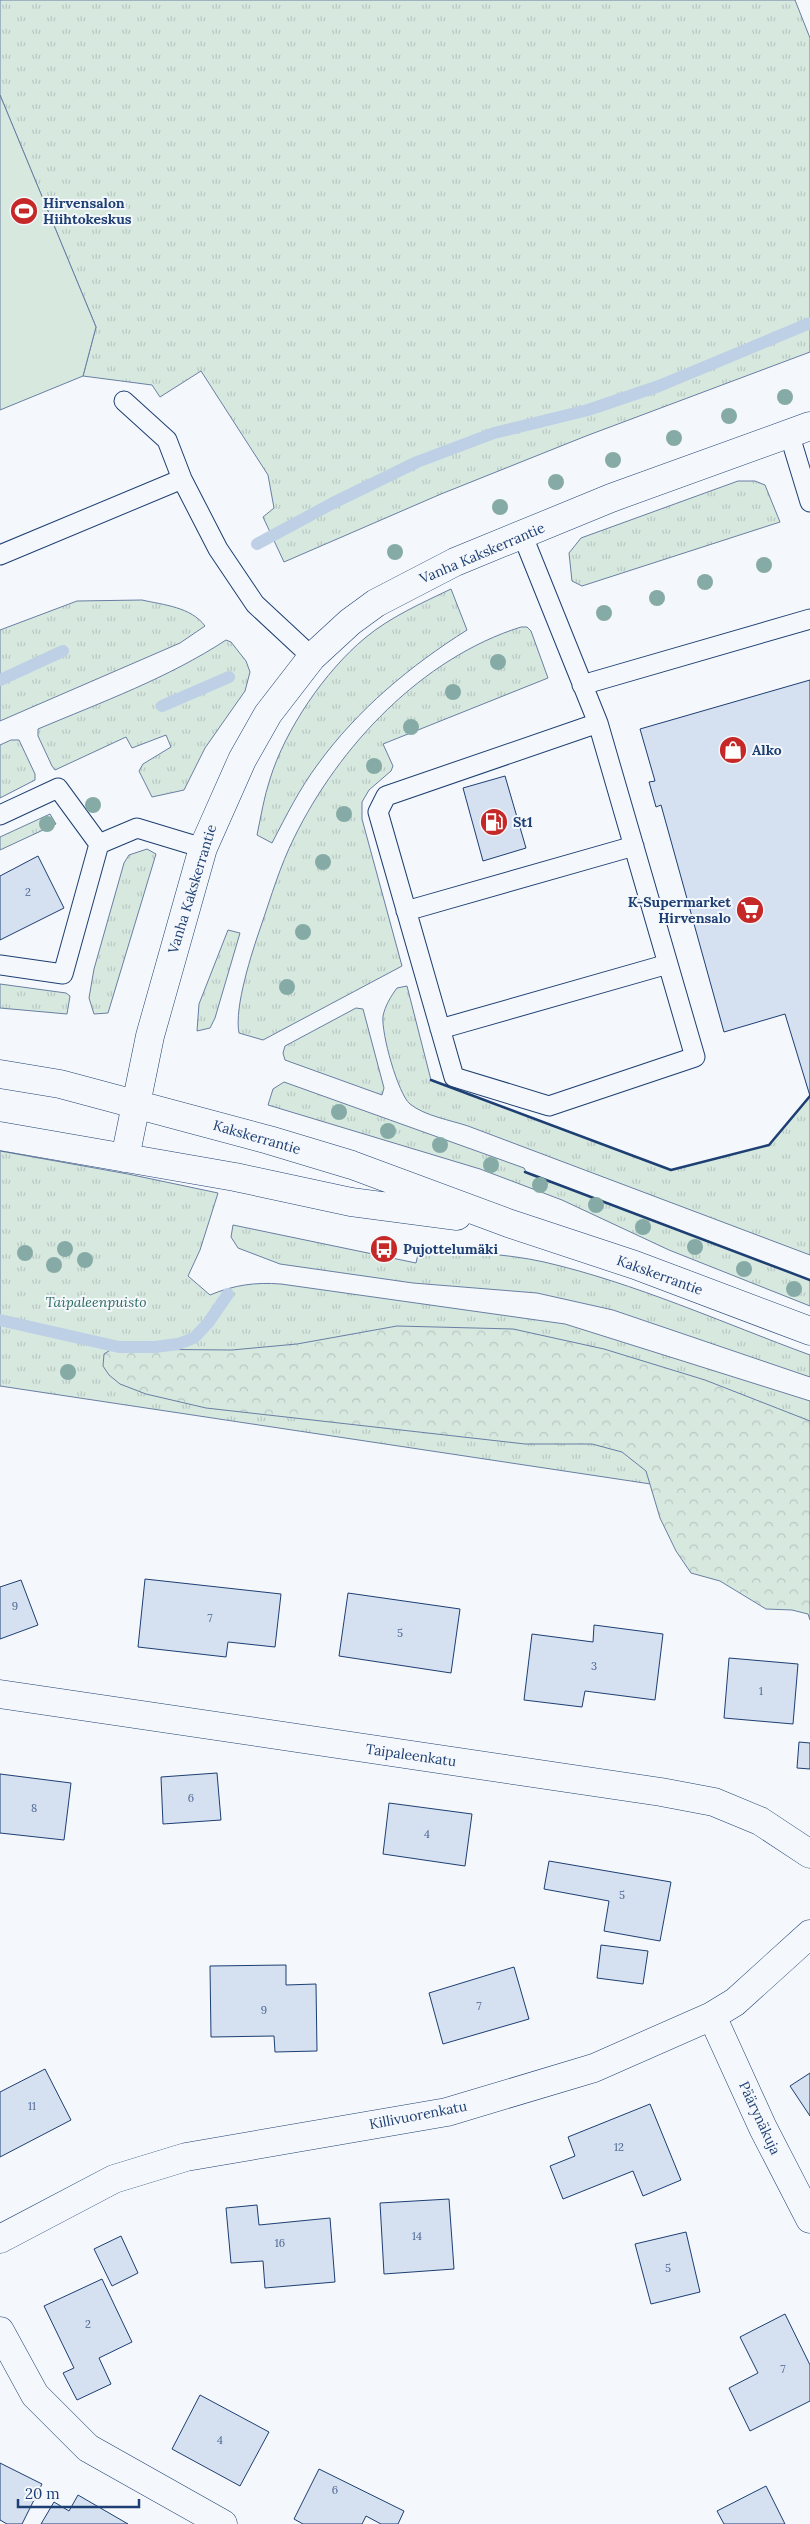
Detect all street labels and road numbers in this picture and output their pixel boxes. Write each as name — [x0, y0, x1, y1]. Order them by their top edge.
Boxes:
street label: Vanha Kakskerrantie — [416, 518, 548, 588]
street label: Vanha Kakskerrantie — [163, 822, 220, 957]
street label: Kakskerrantie — [211, 1116, 303, 1158]
street label: Kakskerrantie — [614, 1251, 706, 1299]
street label: Taipaleenkatu — [365, 1740, 457, 1770]
street label: Päärynäkuja — [735, 2078, 785, 2158]
street label: Killivuorenkatu — [368, 2097, 468, 2133]

